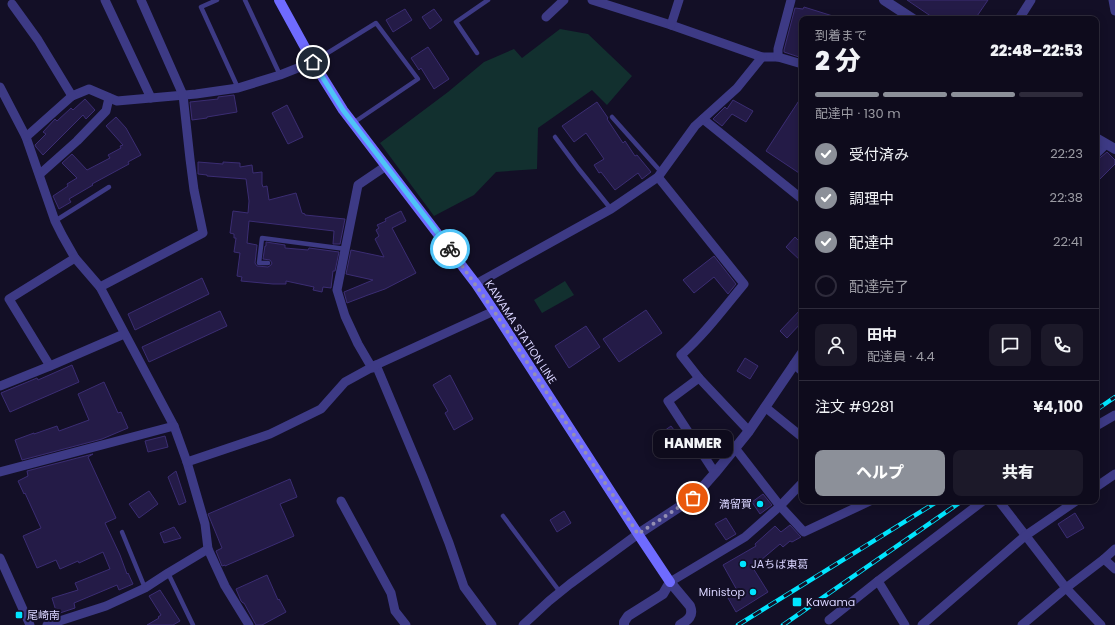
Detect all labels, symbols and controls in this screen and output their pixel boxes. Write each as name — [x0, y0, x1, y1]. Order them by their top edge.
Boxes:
text: 到着まで — [815, 26, 867, 45]
text: 22:48–22:53 — [990, 40, 1083, 61]
text: 2 分 — [815, 43, 861, 79]
pin — [296, 45, 330, 79]
icon: home — [302, 51, 324, 73]
text: 配達中 · 130 m — [815, 104, 901, 123]
icon: check — [815, 143, 837, 165]
text: 受付済み — [849, 144, 909, 165]
text: 22:23 — [1050, 144, 1083, 163]
icon: check — [815, 187, 837, 209]
text: 調理中 — [849, 188, 894, 209]
text: 22:38 — [1049, 188, 1083, 207]
courier — [430, 229, 470, 269]
icon: check — [815, 231, 837, 253]
text: 配達中 — [849, 232, 894, 253]
text: 22:41 — [1053, 232, 1083, 251]
icon: bike — [439, 238, 461, 260]
text: 配達完了 — [849, 276, 909, 297]
street label: KAWAMA STATION LINE — [481, 277, 561, 387]
button: person — [815, 324, 857, 366]
text: 田中 — [867, 324, 897, 345]
button: chat — [989, 324, 1031, 366]
button: phone — [1041, 324, 1083, 366]
text: 配達員 · 4.4 — [867, 347, 935, 366]
text: 注文 #9281 — [815, 396, 894, 417]
text: ¥4,100 — [1033, 396, 1083, 417]
callout: HANMER — [653, 430, 733, 458]
text: HANMER — [664, 434, 722, 453]
button: ヘルプ — [815, 450, 945, 496]
button: 共有 — [953, 450, 1083, 496]
pin — [676, 481, 710, 515]
icon: bag — [682, 487, 704, 509]
place label: 満留賀 — [719, 496, 752, 512]
marker: 満留賀 — [755, 499, 765, 509]
place label: JAちば東葛 — [751, 556, 808, 572]
marker: JAちば東葛 — [738, 559, 748, 569]
place label: Ministop — [699, 584, 745, 600]
marker: Ministop — [748, 587, 758, 597]
place label: Kawama — [806, 594, 855, 610]
marker: Kawama — [791, 596, 803, 608]
place label: 尾崎南 — [27, 607, 60, 623]
marker: 尾崎南 — [14, 610, 24, 620]

